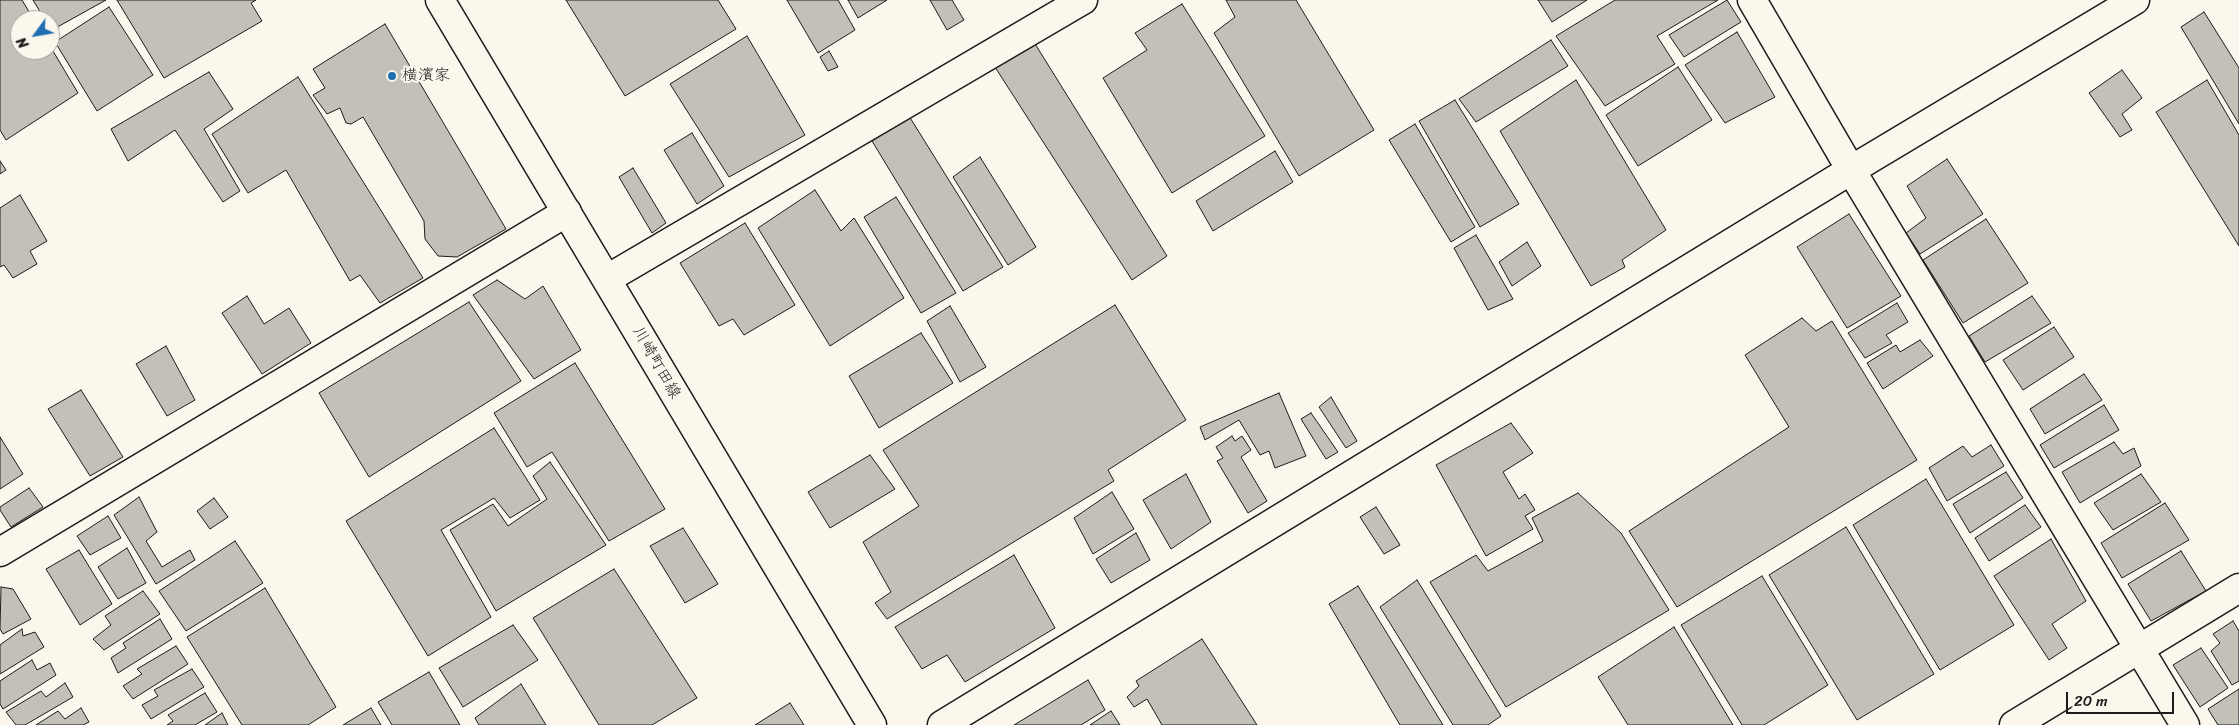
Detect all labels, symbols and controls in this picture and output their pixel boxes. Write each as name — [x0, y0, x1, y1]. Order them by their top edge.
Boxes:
north arrow — [10, 10, 60, 60]
text: N — [10, 32, 36, 53]
place label: 横濱家 — [402, 66, 450, 86]
marker: 横濱家 — [386, 70, 398, 82]
street label: 川崎町田線 — [628, 324, 684, 402]
scale bar — [2069, 682, 2176, 714]
text: 20 m — [2074, 688, 2108, 714]

